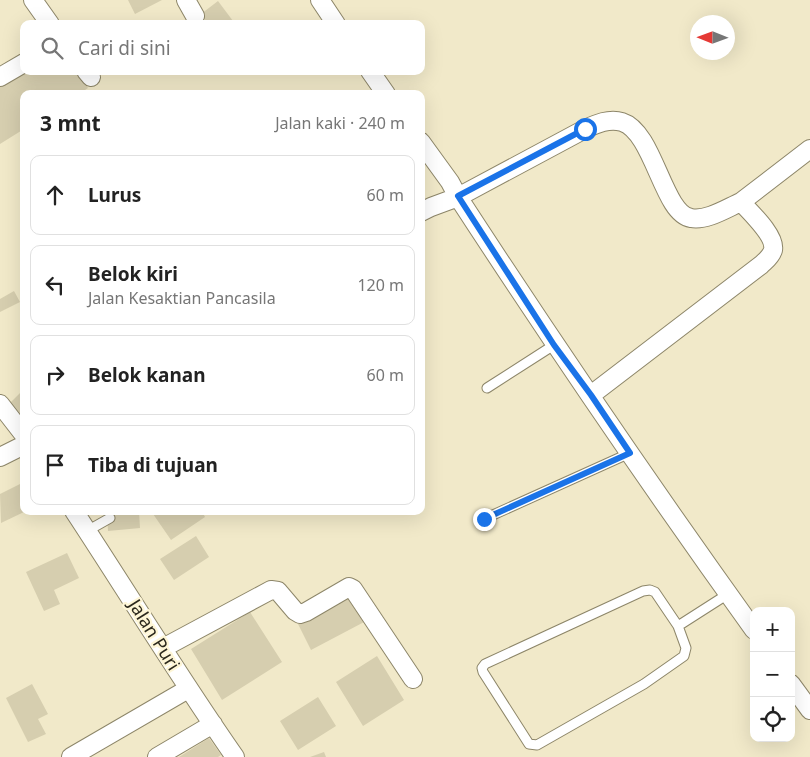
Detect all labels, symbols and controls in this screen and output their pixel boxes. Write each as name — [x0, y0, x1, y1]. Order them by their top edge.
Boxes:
north arrow — [690, 15, 735, 60]
search box — [20, 20, 425, 75]
icon: search — [38, 34, 66, 62]
text: Cari di sini — [78, 35, 171, 61]
text: 3 mnt — [40, 109, 101, 137]
text: Jalan kaki · 240 m — [275, 112, 405, 134]
route start — [574, 118, 597, 141]
icon: ahead — [41, 181, 69, 209]
text: Lurus — [88, 182, 141, 208]
text: 60 m — [367, 184, 404, 206]
text: Belok kiri — [88, 261, 178, 287]
icon: left — [41, 271, 69, 299]
text: 120 m — [357, 274, 404, 296]
text: Jalan Kesaktian Pancasila — [88, 287, 276, 309]
icon: right — [41, 361, 69, 389]
text: Belok kanan — [88, 362, 205, 388]
text: 60 m — [367, 364, 404, 386]
icon: arrive — [41, 451, 69, 479]
text: Tiba di tujuan — [88, 452, 218, 478]
route end — [473, 508, 496, 531]
street label: Jalan Puri — [123, 593, 186, 675]
map controls — [750, 607, 795, 742]
button: + — [750, 607, 795, 652]
button: − — [750, 652, 795, 697]
button: locate — [750, 697, 795, 742]

